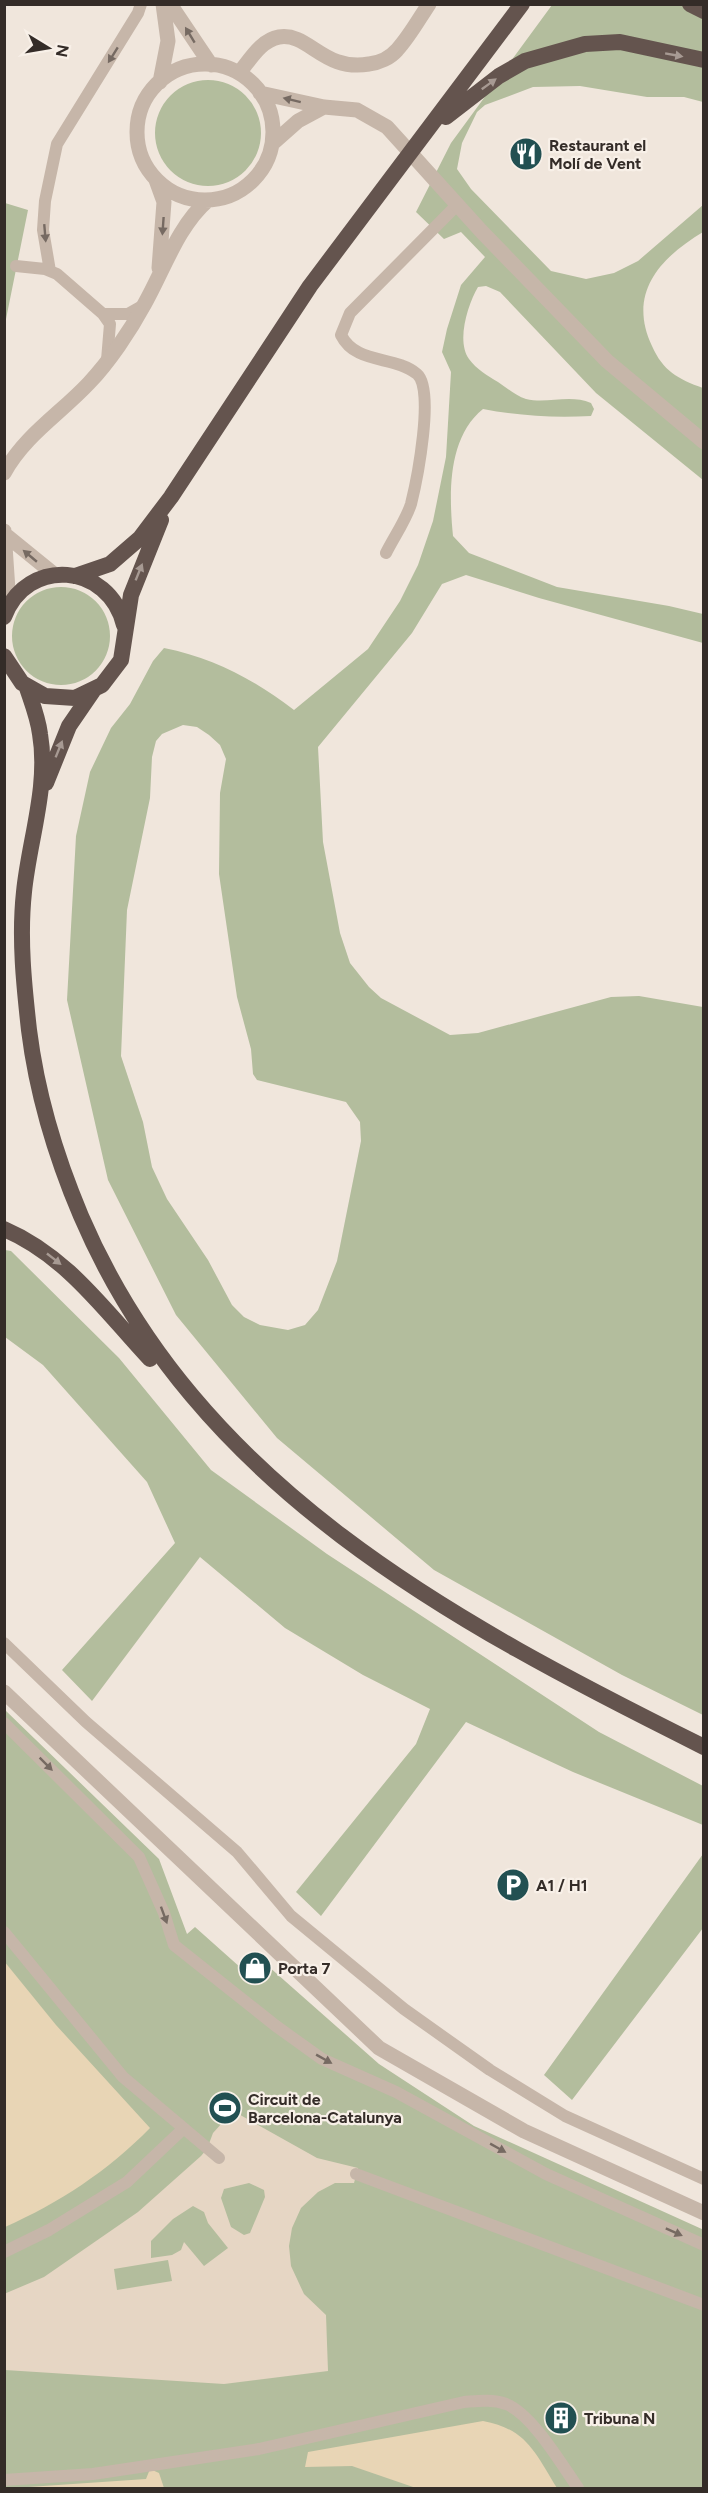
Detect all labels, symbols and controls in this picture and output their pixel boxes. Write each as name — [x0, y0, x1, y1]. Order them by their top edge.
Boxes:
north arrow — [18, 18, 78, 78]
one-way arrow — [185, 27, 196, 43]
text: N — [52, 43, 73, 59]
one-way arrow — [107, 47, 118, 64]
one-way arrow — [664, 51, 683, 60]
one-way arrow — [481, 77, 497, 90]
one-way arrow — [283, 95, 301, 104]
restaurant icon: Restaurant el Molí de Vent — [508, 136, 544, 172]
place label: Restaurant el Molí de Vent — [549, 136, 646, 173]
one-way arrow — [159, 217, 168, 236]
one-way arrow — [40, 224, 50, 243]
one-way arrow — [22, 550, 38, 563]
one-way arrow — [134, 563, 144, 581]
one-way arrow — [54, 740, 64, 758]
one-way arrow — [47, 1253, 62, 1265]
one-way arrow — [38, 1757, 52, 1771]
parking icon: A1 / H1 — [495, 1867, 531, 1903]
place label: A1 / H1 — [536, 1876, 587, 1895]
one-way arrow — [160, 1906, 170, 1924]
shop icon: Porta 7 — [237, 1950, 273, 1986]
place label: Porta 7 — [278, 1959, 330, 1978]
one-way arrow — [316, 2054, 333, 2064]
sports icon: Circuit de Barcelona-Catalunya — [207, 2090, 243, 2126]
place label: Circuit de Barcelona-Catalunya — [248, 2090, 402, 2127]
one-way arrow — [490, 2143, 507, 2153]
one-way arrow — [665, 2227, 682, 2236]
building icon: Tribuna N — [543, 2400, 579, 2436]
place label: Tribuna N — [584, 2409, 655, 2428]

